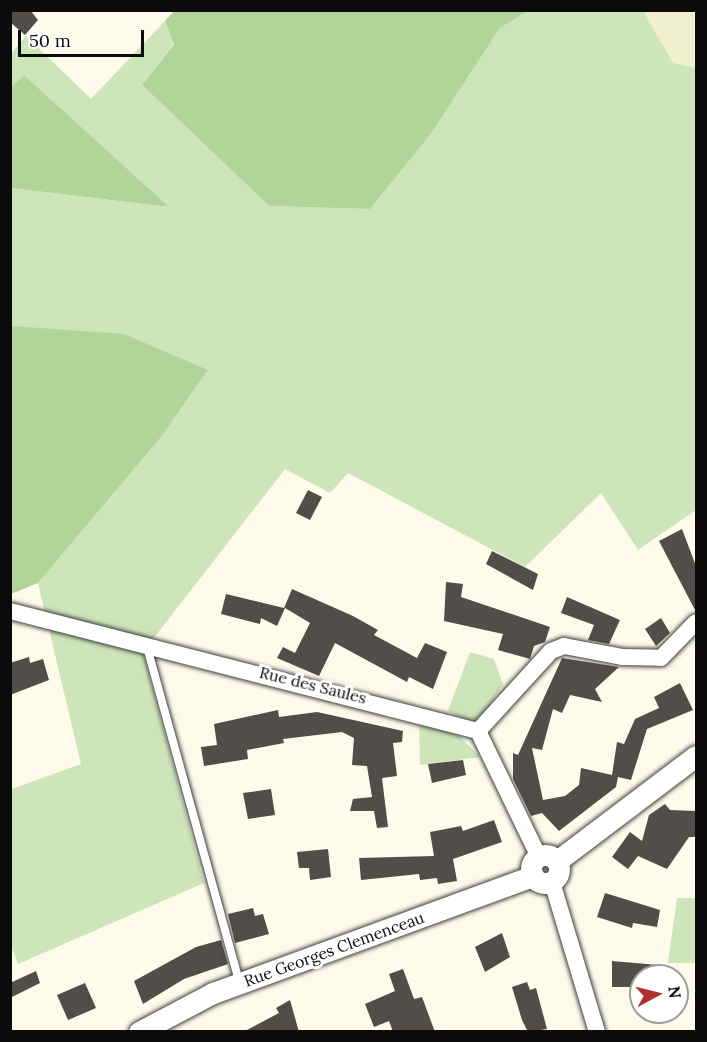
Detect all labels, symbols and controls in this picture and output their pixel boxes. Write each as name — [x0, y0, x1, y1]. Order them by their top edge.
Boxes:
scale bar — [21, 18, 147, 56]
text: 50 m — [29, 29, 71, 52]
street label: Rue des Saules — [258, 662, 368, 708]
street label: Rue Georges Clemenceau — [241, 907, 427, 991]
north arrow — [629, 964, 689, 1024]
text: N — [664, 985, 686, 999]

